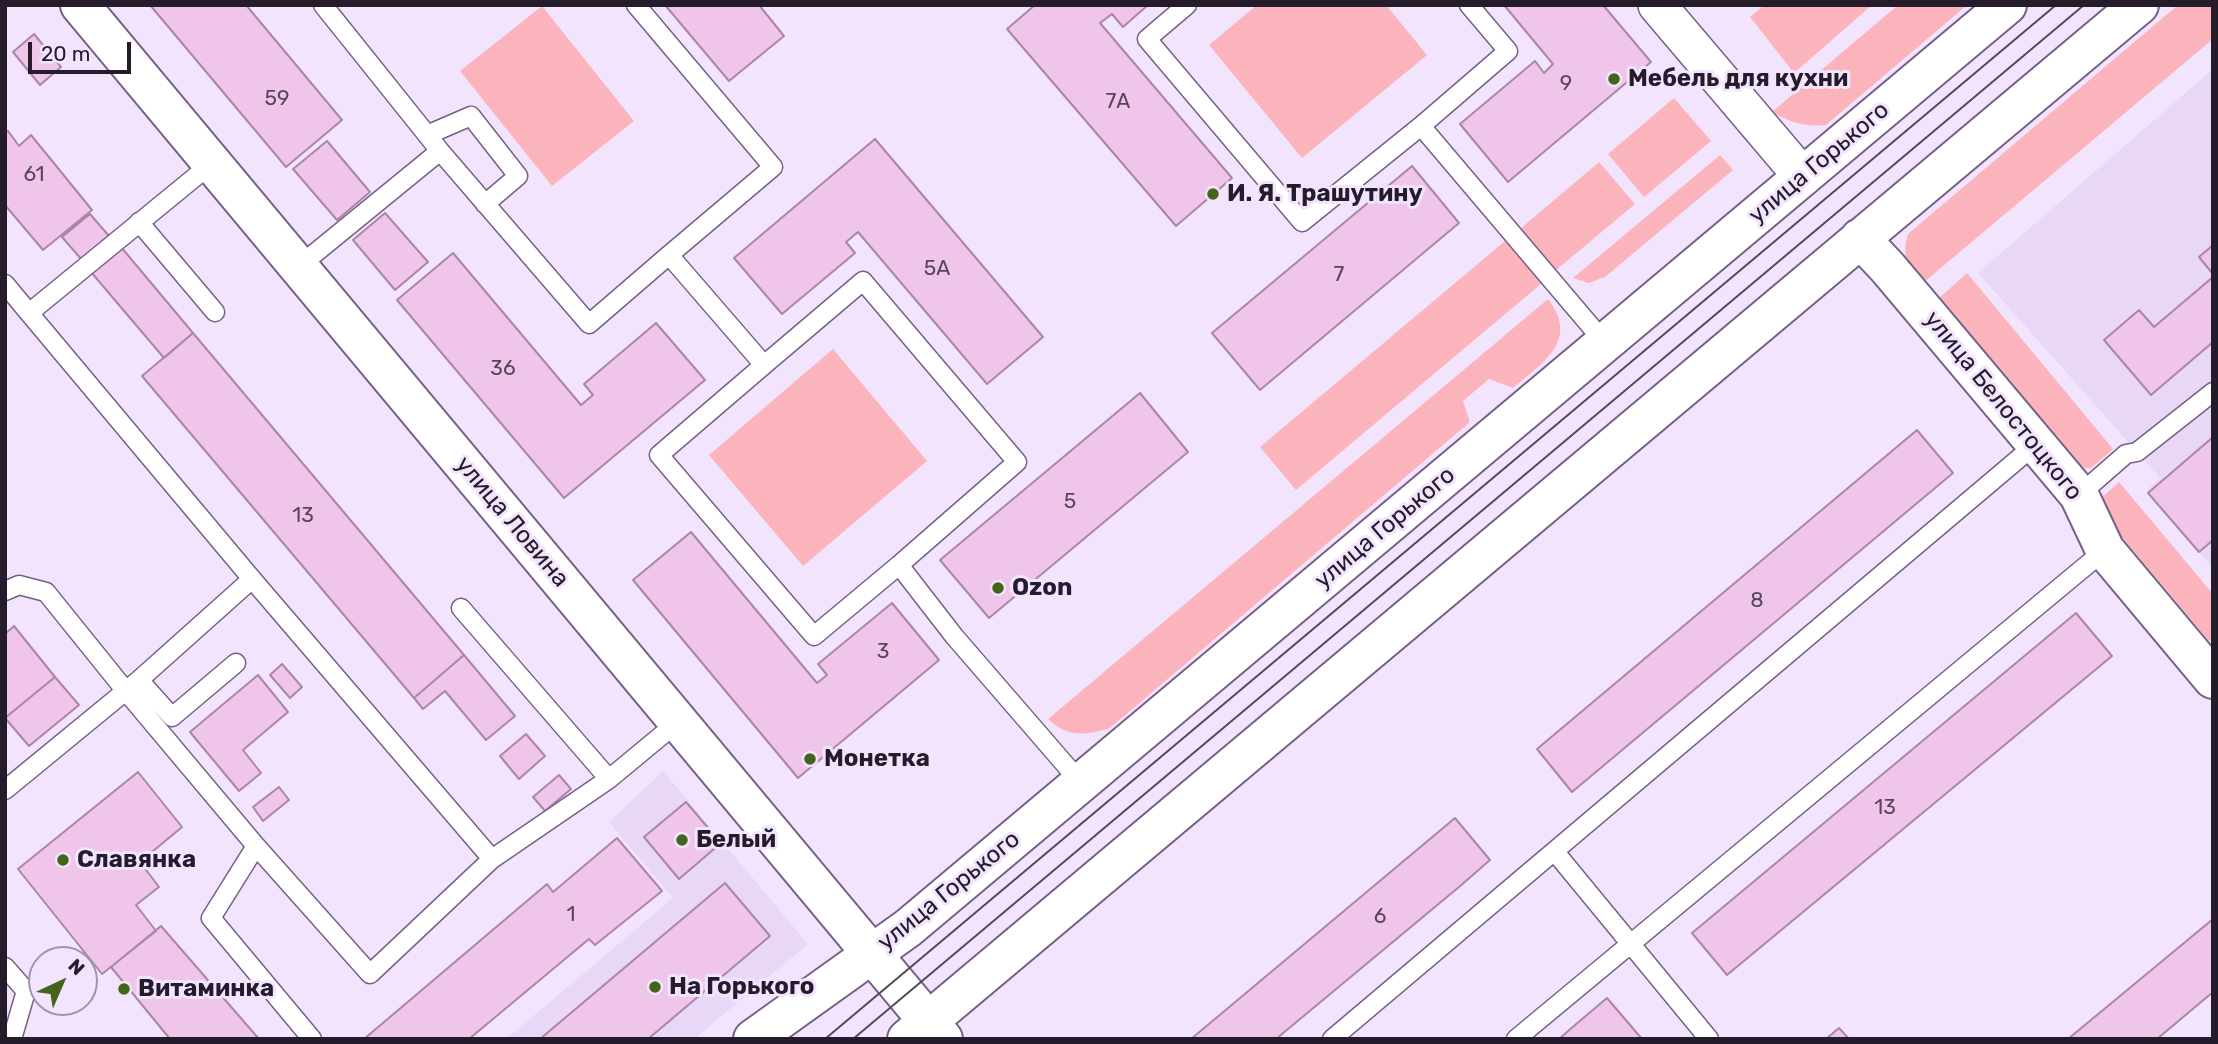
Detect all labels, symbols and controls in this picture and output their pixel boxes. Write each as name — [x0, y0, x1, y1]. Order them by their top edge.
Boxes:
scale bar — [32, 28, 135, 72]
text: 20 m — [41, 41, 90, 66]
place label: Мебель для кухни — [1628, 65, 1848, 93]
house number: 9 — [1560, 71, 1572, 97]
marker: Мебель для кухни — [1606, 71, 1622, 87]
house number: 59 — [265, 86, 289, 112]
house number: 7А — [1106, 89, 1130, 115]
street label: улица Горького — [1743, 96, 1895, 230]
house number: 61 — [23, 162, 45, 188]
place label: И. Я. Трашутину — [1227, 180, 1423, 208]
marker: И. Я. Трашутину — [1205, 186, 1221, 202]
house number: 5А — [924, 256, 950, 282]
house number: 7 — [1334, 262, 1344, 288]
street label: улица Белостоцкого — [1918, 305, 2088, 507]
house number: 36 — [490, 356, 516, 382]
street label: улица Ловина — [449, 451, 575, 593]
street label: улица Горького — [1309, 461, 1461, 595]
house number: 5 — [1064, 489, 1076, 515]
house number: 13 — [292, 503, 314, 529]
place label: Ozon — [1012, 574, 1072, 602]
marker: Ozon — [990, 580, 1006, 596]
house number: 8 — [1750, 588, 1764, 614]
house number: 3 — [877, 639, 889, 665]
place label: Монетка — [824, 745, 930, 773]
marker: Монетка — [802, 751, 818, 767]
house number: 13 — [1874, 795, 1896, 821]
street label: улица Горького — [872, 825, 1026, 957]
place label: Белый — [696, 826, 776, 854]
marker: Белый — [674, 832, 690, 848]
place label: Славянка — [77, 846, 196, 874]
marker: Славянка — [55, 852, 71, 868]
house number: 1 — [567, 902, 575, 928]
house number: 6 — [1374, 904, 1386, 930]
north arrow — [28, 946, 98, 1016]
text: N — [64, 954, 89, 980]
place label: На Горького — [669, 973, 814, 1001]
place label: Витаминка — [138, 975, 274, 1003]
marker: На Горького — [647, 979, 663, 995]
marker: Витаминка — [116, 981, 132, 997]

